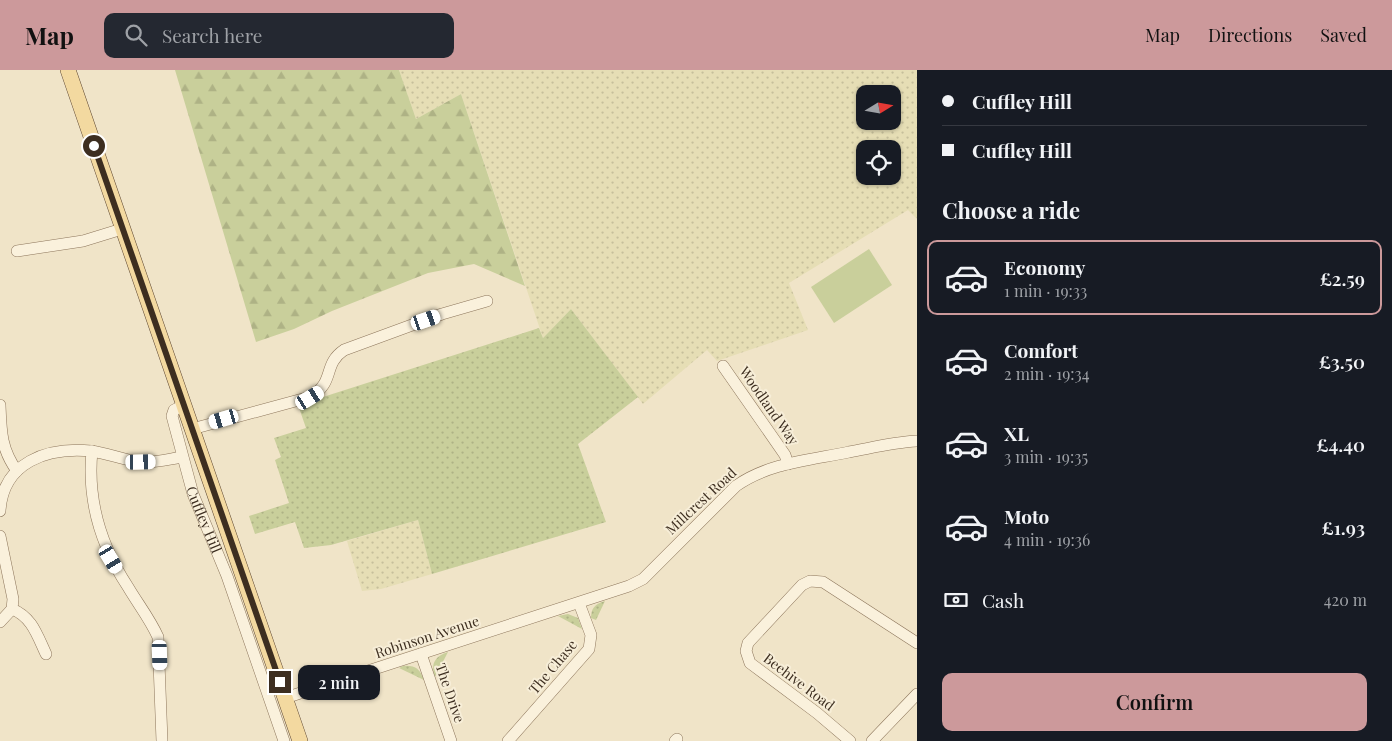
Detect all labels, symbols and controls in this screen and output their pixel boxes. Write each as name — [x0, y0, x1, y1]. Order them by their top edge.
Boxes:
search box — [104, 13, 454, 58]
text: Map — [25, 19, 74, 51]
icon: search — [122, 21, 150, 49]
text: Search here — [162, 22, 262, 48]
text: Map — [1145, 23, 1180, 47]
text: Directions — [1208, 23, 1292, 47]
text: Saved — [1320, 23, 1367, 47]
north arrow — [856, 85, 901, 130]
map controls — [856, 85, 901, 185]
text: Cuffley Hill — [972, 88, 1072, 114]
route start — [83, 135, 105, 157]
text: Cuffley Hill — [972, 137, 1072, 163]
button: locate — [856, 140, 901, 185]
text: Choose a ride — [942, 195, 1080, 225]
text: Economy — [1004, 254, 1085, 280]
icon: car — [944, 255, 989, 300]
text: £2.59 — [1320, 265, 1365, 291]
text: 1 min · 19:33 — [1004, 280, 1087, 301]
car — [409, 308, 442, 332]
text: Comfort — [1004, 337, 1078, 363]
icon: car — [944, 338, 989, 383]
text: £3.50 — [1319, 348, 1365, 374]
street label: Woodland Way — [735, 362, 803, 449]
text: 2 min · 19:34 — [1004, 363, 1090, 384]
car — [293, 384, 326, 412]
car — [207, 408, 240, 430]
text: XL — [1004, 420, 1029, 446]
icon: car — [944, 421, 989, 466]
text: £4.40 — [1316, 431, 1365, 457]
text: 3 min · 19:35 — [1004, 446, 1088, 467]
car — [125, 454, 156, 470]
street label: Millcrest Road — [661, 463, 740, 538]
street label: Cuffley Hill — [182, 484, 226, 556]
text: Moto — [1004, 503, 1049, 529]
icon: car — [944, 504, 989, 549]
text: £1.93 — [1321, 514, 1365, 540]
text: 4 min · 19:36 — [1004, 529, 1090, 550]
car — [96, 542, 125, 576]
icon: cash — [942, 586, 970, 614]
text: Cash — [982, 587, 1024, 613]
text: 420 m — [1324, 589, 1367, 610]
street label: Robinson Avenue — [372, 611, 481, 662]
street label: The Chase — [524, 635, 581, 698]
car — [151, 640, 168, 670]
street label: Beehive Road — [760, 649, 839, 715]
street label: The Drive — [431, 661, 469, 725]
callout: 2 min — [298, 664, 380, 700]
route end — [269, 671, 291, 693]
text: 2 min — [319, 672, 359, 693]
button: Confirm — [942, 673, 1367, 731]

